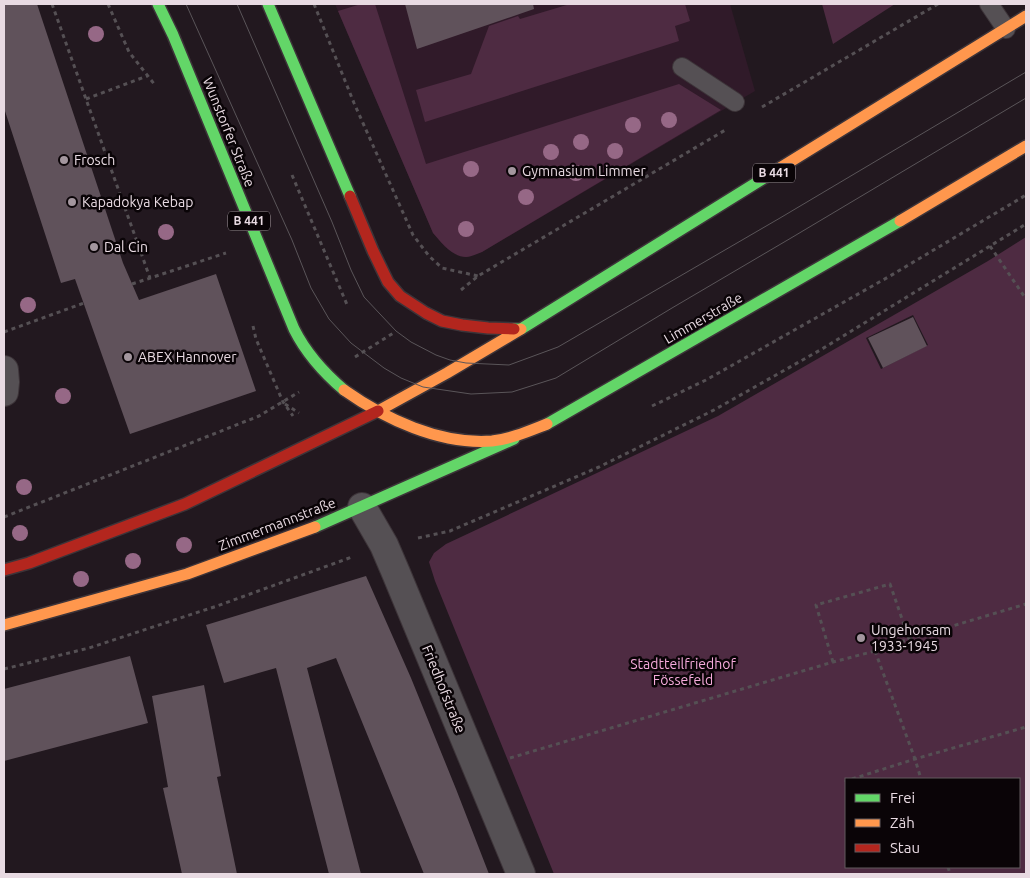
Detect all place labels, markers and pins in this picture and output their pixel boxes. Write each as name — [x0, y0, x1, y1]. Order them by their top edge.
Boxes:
place label: Frosch — [74, 152, 115, 168]
marker: Frosch — [58, 154, 70, 166]
place label: Gymnasium Limmer — [522, 163, 646, 179]
marker: Gymnasium Limmer — [506, 165, 518, 177]
place label: Kapadokya Kebap — [82, 194, 193, 210]
marker: Kapadokya Kebap — [66, 196, 78, 208]
place label: Dal Cin — [104, 239, 148, 255]
marker: Dal Cin — [88, 241, 100, 253]
place label: ABEX Hannover — [138, 349, 237, 365]
marker: ABEX Hannover — [122, 351, 134, 363]
place label: Ungehorsam 1933-1945 — [871, 622, 951, 654]
marker: Ungehorsam 1933-1945 — [855, 632, 867, 644]

